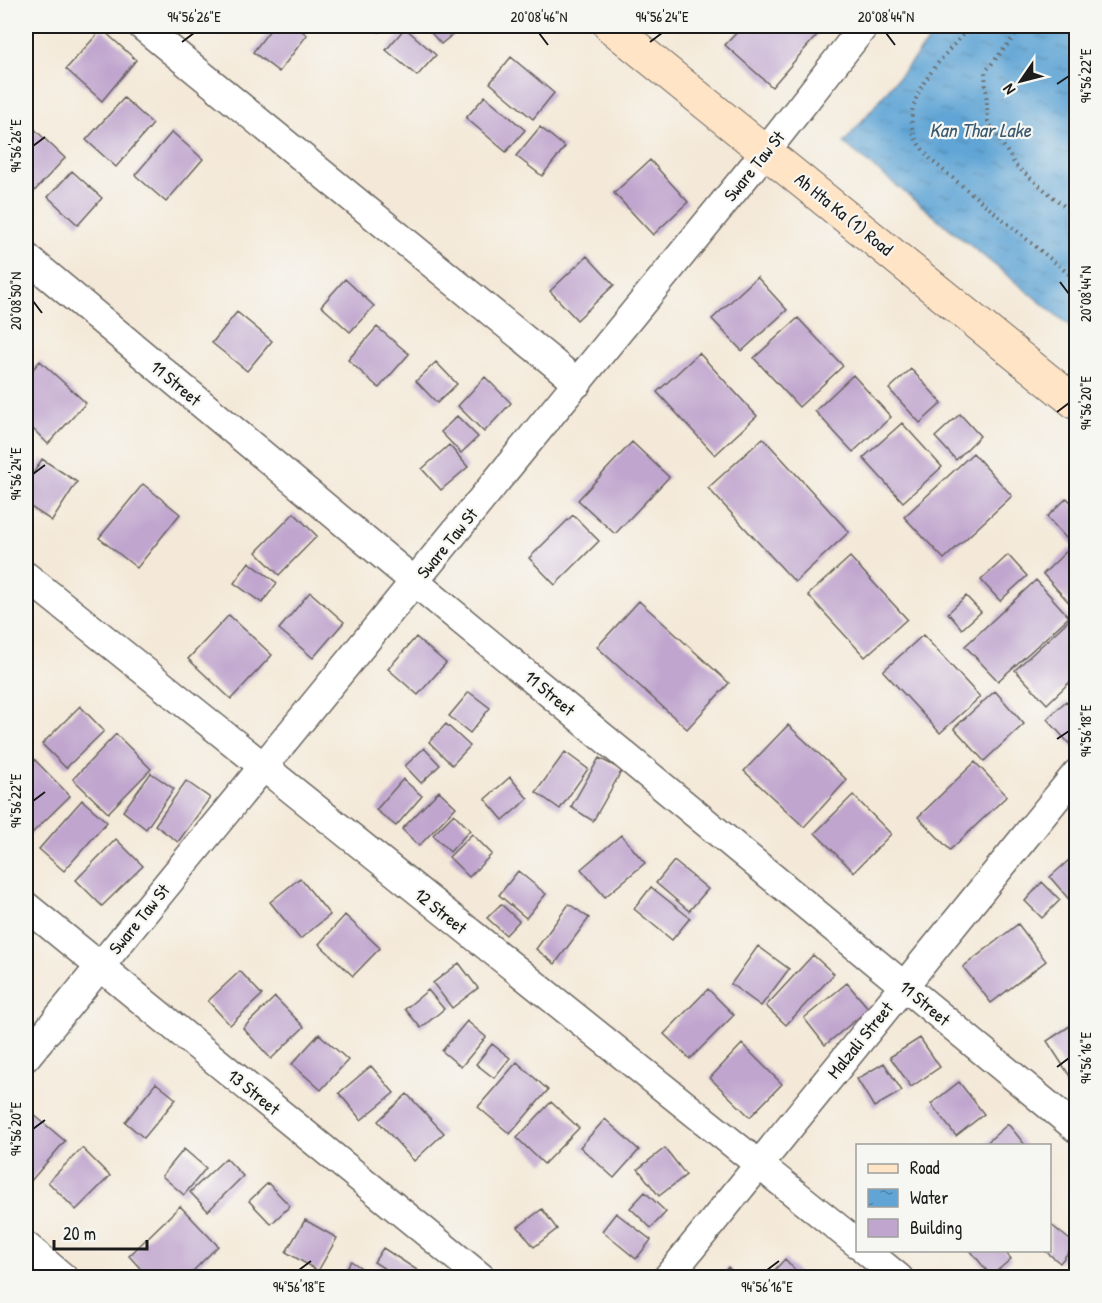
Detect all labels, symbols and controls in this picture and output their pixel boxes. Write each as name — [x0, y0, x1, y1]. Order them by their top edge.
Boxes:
text: 94°56'26"E — [167, 6, 221, 27]
text: 20°08'46"N — [510, 6, 568, 27]
text: 94°56'24"E — [635, 6, 689, 27]
text: 20°08'44"N — [858, 6, 914, 27]
text: 94°56'22"E — [1075, 48, 1096, 103]
north arrow — [991, 51, 1051, 111]
text: N — [997, 79, 1020, 99]
water label: Kan Thar Lake — [929, 116, 1032, 143]
text: 94°56'26"E — [5, 119, 26, 173]
street label: Sware Taw St — [718, 125, 791, 207]
street label: Ah Hta Ka (1) Road — [790, 167, 898, 261]
text: 20°08'44"N — [1075, 266, 1096, 322]
text: 20°08'50"N — [5, 272, 26, 330]
street label: 11 Street — [145, 354, 207, 412]
text: 94°56'20"E — [1075, 375, 1096, 430]
text: 94°56'24"E — [5, 447, 26, 501]
street label: Sware Taw St — [411, 502, 484, 584]
street label: 11 Street — [519, 664, 581, 722]
text: 94°56'18"E — [1075, 704, 1096, 757]
text: 94°56'22"E — [5, 773, 26, 828]
street label: Sware Taw St — [103, 878, 176, 960]
street label: 12 Street — [409, 882, 473, 940]
street label: 11 Street — [894, 974, 956, 1032]
street label: Malzali Street — [821, 996, 899, 1084]
text: 94°56'16"E — [1075, 1032, 1096, 1084]
street label: 13 Street — [223, 1063, 286, 1121]
text: 94°56'20"E — [5, 1101, 26, 1156]
legend — [856, 1144, 1051, 1252]
text: Road — [910, 1155, 940, 1180]
text: Water — [910, 1185, 948, 1210]
scale bar — [54, 1213, 147, 1251]
text: Building — [910, 1215, 962, 1240]
text: 20 m — [63, 1221, 96, 1246]
text: 94°56'18"E — [273, 1276, 326, 1297]
text: 94°56'16"E — [741, 1276, 793, 1297]

